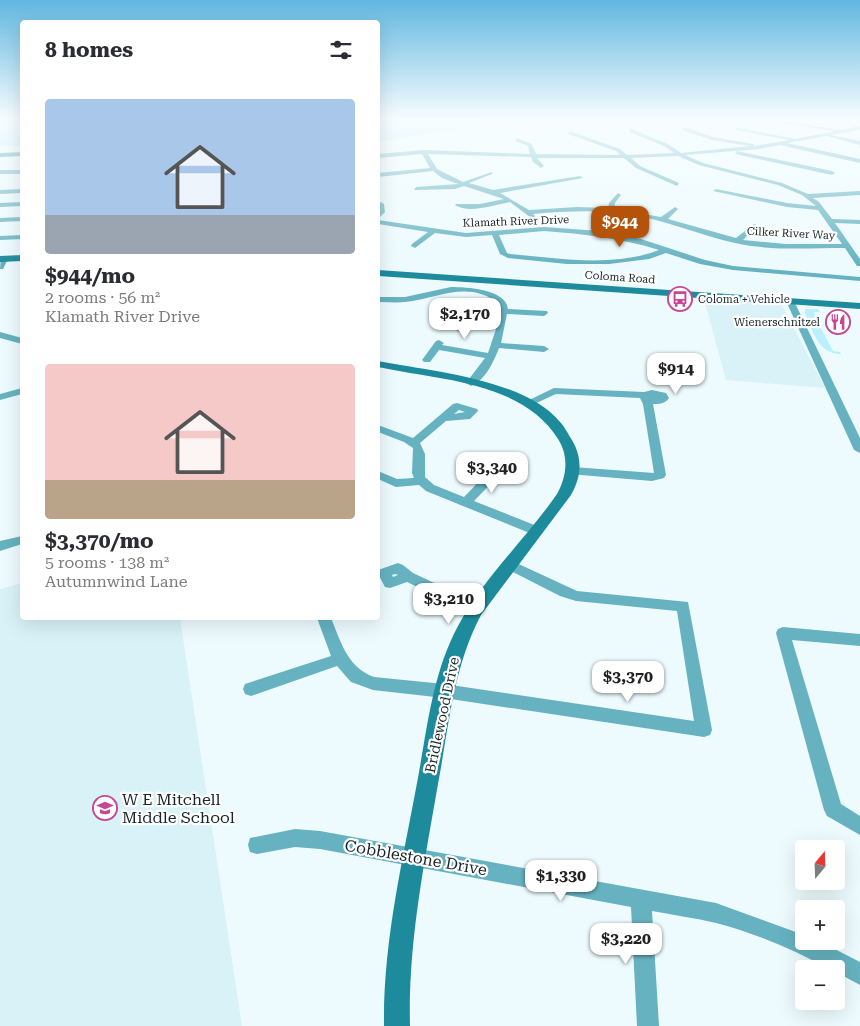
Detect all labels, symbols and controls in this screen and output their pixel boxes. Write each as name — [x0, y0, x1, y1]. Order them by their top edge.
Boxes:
icon: filters — [327, 36, 355, 64]
text: 8 homes — [45, 38, 133, 62]
icon: home — [155, 132, 245, 222]
pin: $944 — [590, 206, 650, 248]
text: $944 — [602, 212, 638, 231]
street label: Klamath River Drive — [463, 213, 570, 230]
street label: Cilker River Way — [746, 225, 836, 242]
text: $944/mo — [45, 264, 135, 288]
street label: Coloma Road — [584, 269, 656, 286]
bus stop icon: Coloma + Vehicle — [667, 286, 693, 312]
text: 2 rooms · 56 m² — [45, 288, 160, 307]
place label: Coloma + Vehicle — [698, 293, 790, 306]
pin: $2,170 — [424, 298, 506, 340]
text: $2,170 — [440, 304, 490, 323]
text: Klamath River Drive — [45, 307, 200, 326]
restaurant icon: Wienerschnitzel — [825, 309, 851, 335]
place label: Wienerschnitzel — [734, 316, 821, 329]
pin: $914 — [646, 352, 706, 395]
text: $914 — [658, 359, 694, 378]
icon: home — [155, 397, 245, 487]
pin: $3,340 — [451, 452, 533, 494]
text: $3,340 — [467, 458, 517, 477]
text: $3,370/mo — [45, 529, 154, 553]
text: 5 rooms · 138 m² — [45, 553, 169, 572]
text: Autumnwind Lane — [45, 572, 188, 591]
pin: $3,210 — [408, 582, 490, 625]
text: $3,210 — [424, 589, 474, 608]
street label: Bridlewood Drive — [422, 655, 462, 774]
pin: $3,370 — [587, 660, 669, 703]
text: $3,370 — [603, 667, 653, 686]
place label: W E Mitchell Middle School — [122, 790, 235, 827]
school or university icon: W E Mitchell Middle School — [92, 795, 118, 821]
street label: Cobblestone Drive — [343, 836, 489, 879]
north arrow — [795, 840, 845, 890]
map controls — [795, 840, 845, 1010]
pin: $1,330 — [520, 860, 602, 902]
text: $1,330 — [536, 866, 586, 885]
button: + — [795, 900, 845, 950]
pin: $3,220 — [585, 922, 667, 965]
text: $3,220 — [601, 929, 651, 948]
button: − — [795, 960, 845, 1010]

